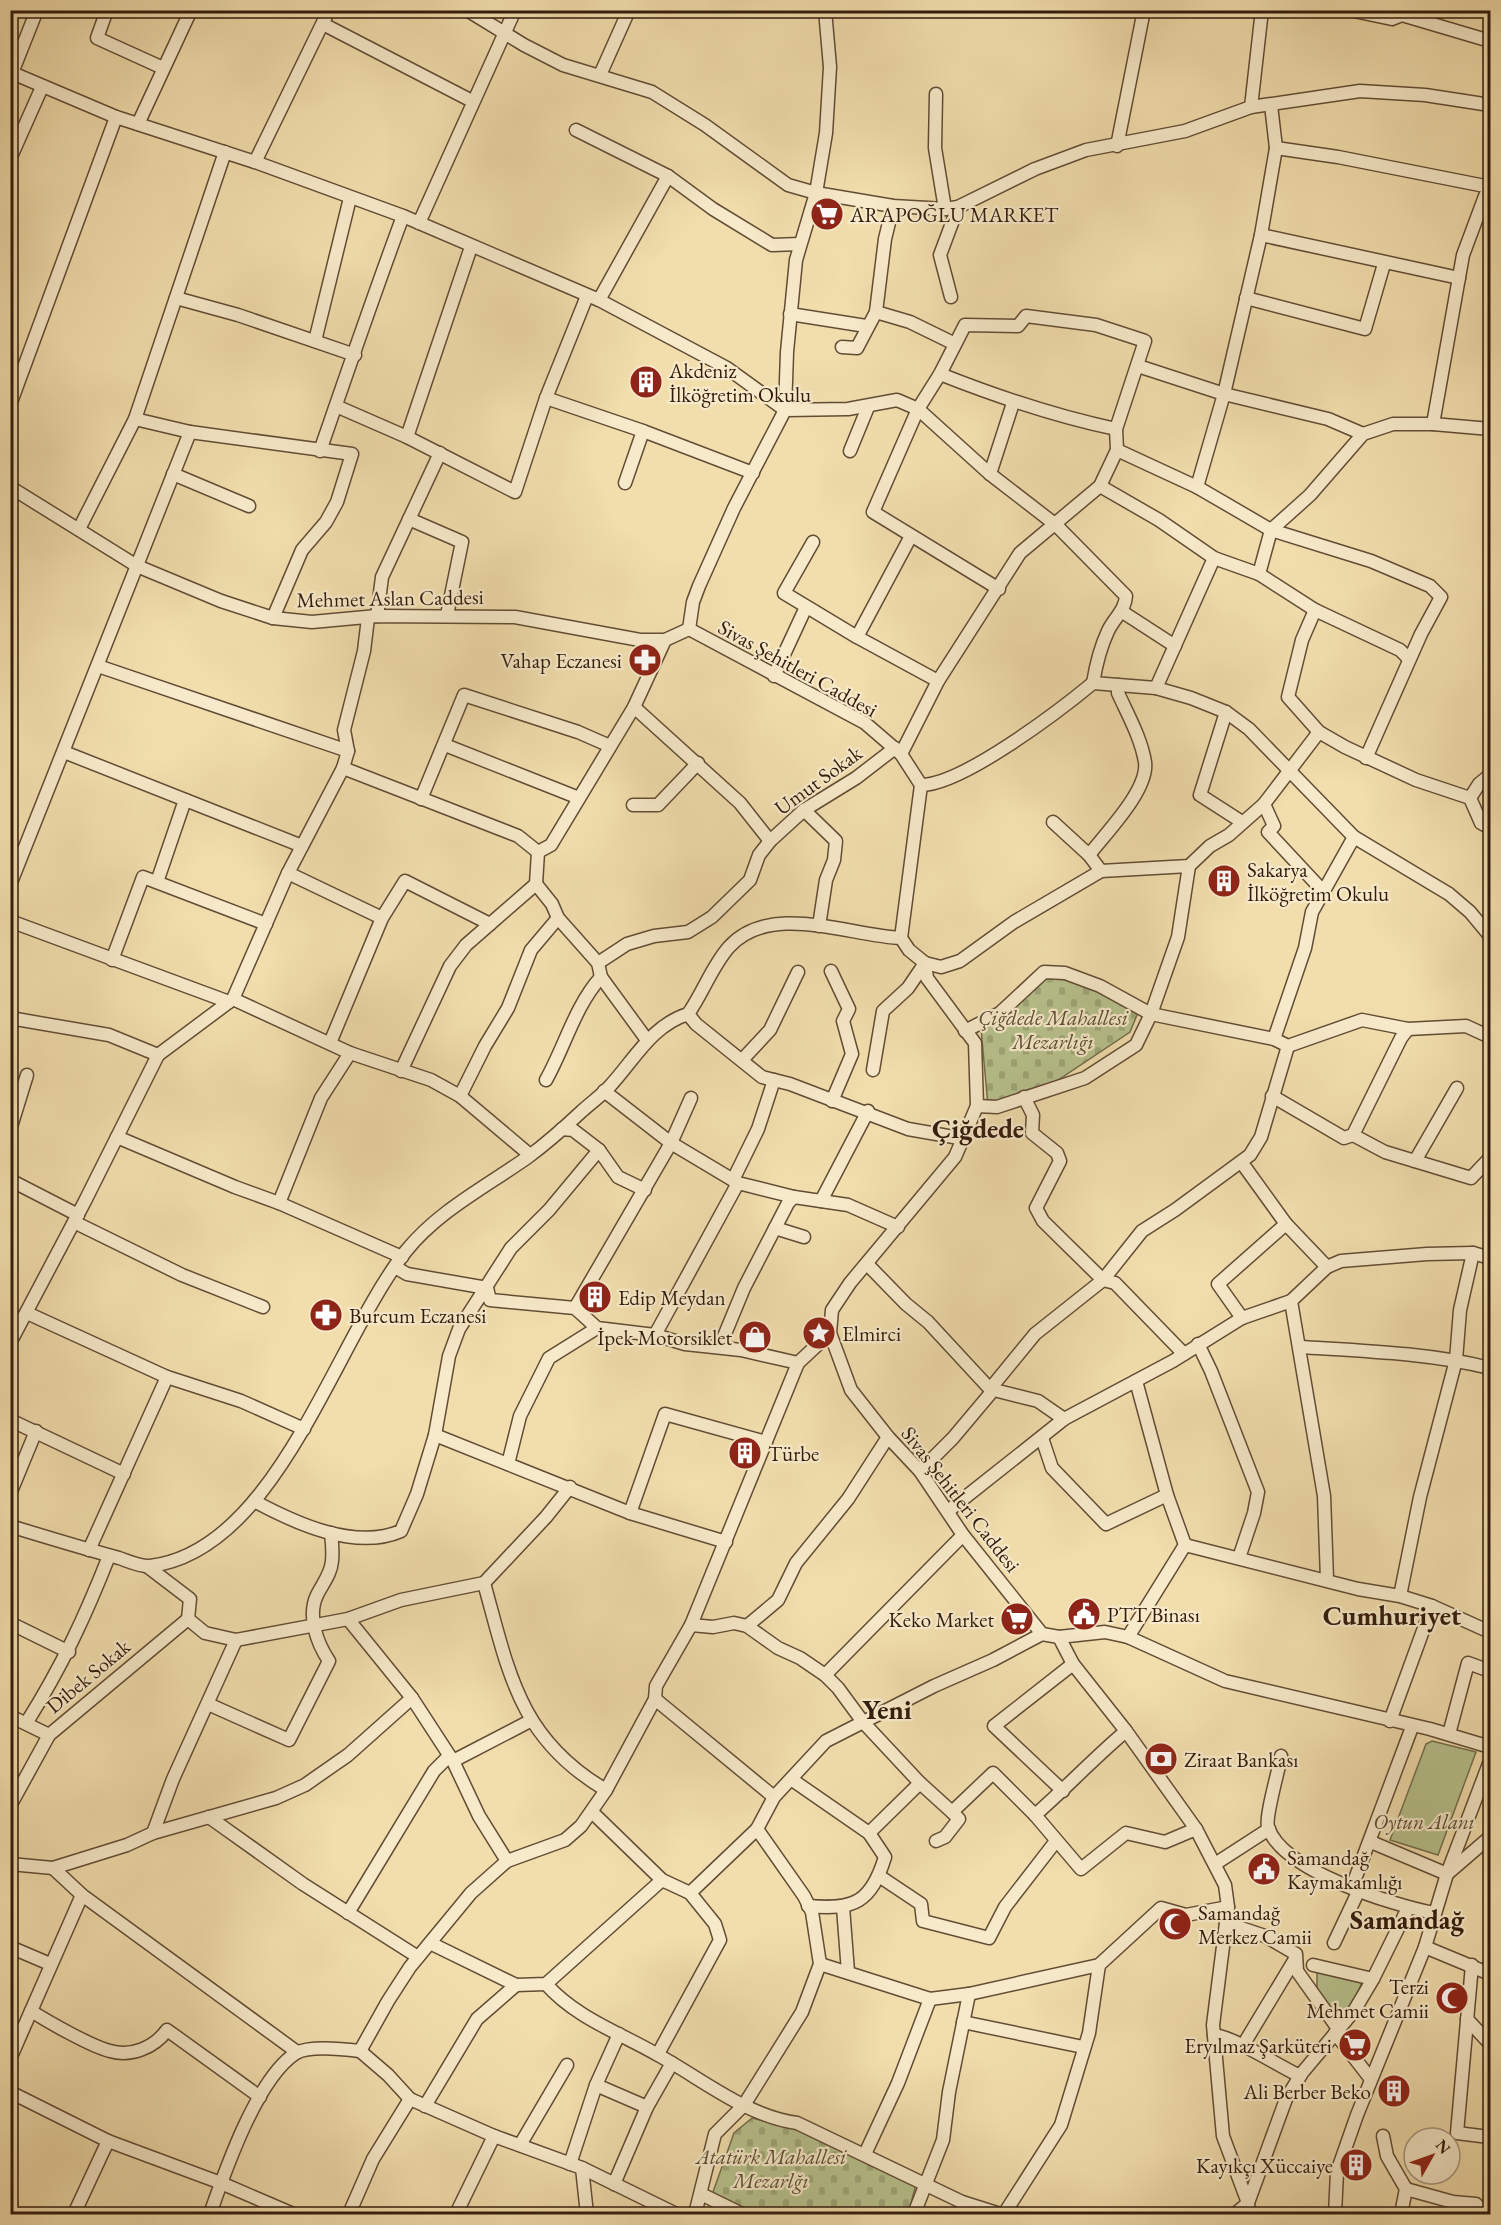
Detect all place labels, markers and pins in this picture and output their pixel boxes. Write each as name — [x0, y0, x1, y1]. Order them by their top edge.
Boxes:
supermarket icon: ARAPOĞLU MARKET — [809, 196, 845, 232]
place label: ARAPOĞLU MARKET — [849, 201, 1059, 228]
place label: Akdeniz İlköğretim Okulu — [668, 357, 811, 408]
building icon: Akdeniz İlköğretim Okulu — [628, 364, 664, 400]
pharmacy icon: Vahap Eczanesi — [627, 642, 663, 678]
place label: Vahap Eczanesi — [500, 647, 622, 674]
place label: Sakarya İlköğretim Okulu — [1247, 856, 1389, 907]
building icon: Sakarya İlköğretim Okulu — [1206, 863, 1242, 899]
building icon: Edip Meydan — [577, 1279, 613, 1315]
place label: Edip Meydan — [618, 1284, 726, 1311]
pharmacy icon: Burcum Eczanesi — [308, 1297, 344, 1333]
place label: Burcum Eczanesi — [349, 1302, 486, 1329]
place icon: Elmirci — [801, 1315, 837, 1351]
shop icon: İpek Motorsiklet — [737, 1319, 773, 1355]
place label: Elmirci — [842, 1320, 901, 1347]
place label: İpek Motorsiklet — [597, 1324, 732, 1351]
building icon: Türbe — [727, 1435, 763, 1471]
place label: Türbe — [768, 1440, 819, 1467]
public building icon: PTT Binası — [1066, 1596, 1102, 1632]
supermarket icon: Keko Market — [999, 1601, 1035, 1637]
place label: PTT Binası — [1107, 1601, 1200, 1628]
place label: Keko Market — [889, 1606, 994, 1633]
bank icon: Ziraat Bankası — [1143, 1741, 1179, 1777]
place label: Ziraat Bankası — [1184, 1746, 1298, 1773]
place label: Samandağ Kaymakamlığı — [1287, 1844, 1402, 1895]
public building icon: Samandağ Kaymakamlığı — [1246, 1851, 1282, 1887]
place label: Samandağ Merkez Camii — [1198, 1899, 1312, 1950]
mosque icon: Samandağ Merkez Camii — [1157, 1906, 1193, 1942]
place label: Terzi Mehmet Camii — [1306, 1973, 1429, 2024]
mosque icon: Terzi Mehmet Camii — [1434, 1980, 1470, 2016]
supermarket icon: Eryılmaz Şarküteri — [1337, 2027, 1373, 2063]
place label: Eryılmaz Şarküteri — [1184, 2032, 1332, 2059]
building icon: Ali Berber Beko — [1376, 2073, 1412, 2109]
place label: Ali Berber Beko — [1243, 2078, 1371, 2105]
building icon: Kayıkçı Xüccaiye — [1338, 2147, 1374, 2183]
place label: Kayıkçı Xüccaiye — [1196, 2152, 1333, 2179]

